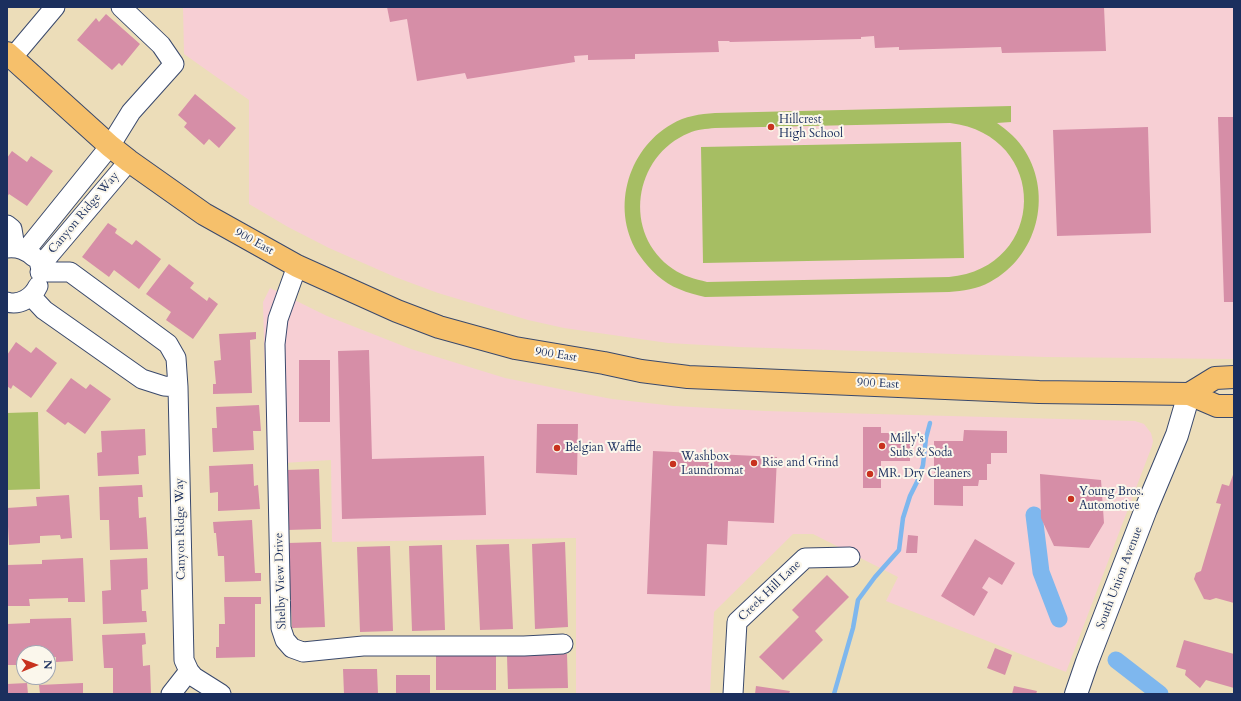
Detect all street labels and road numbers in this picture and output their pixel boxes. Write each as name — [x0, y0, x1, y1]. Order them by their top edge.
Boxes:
street label: Canyon Ridge Way — [46, 169, 122, 257]
street label: 900 East — [232, 226, 276, 258]
street label: 900 East — [534, 345, 578, 365]
street label: 900 East — [857, 376, 899, 392]
street label: Canyon Ridge Way — [173, 478, 189, 580]
street label: South Union Avenue — [1094, 525, 1146, 631]
street label: Shelby View Drive — [272, 532, 290, 630]
street label: Creek Hill Lane — [736, 557, 804, 625]

